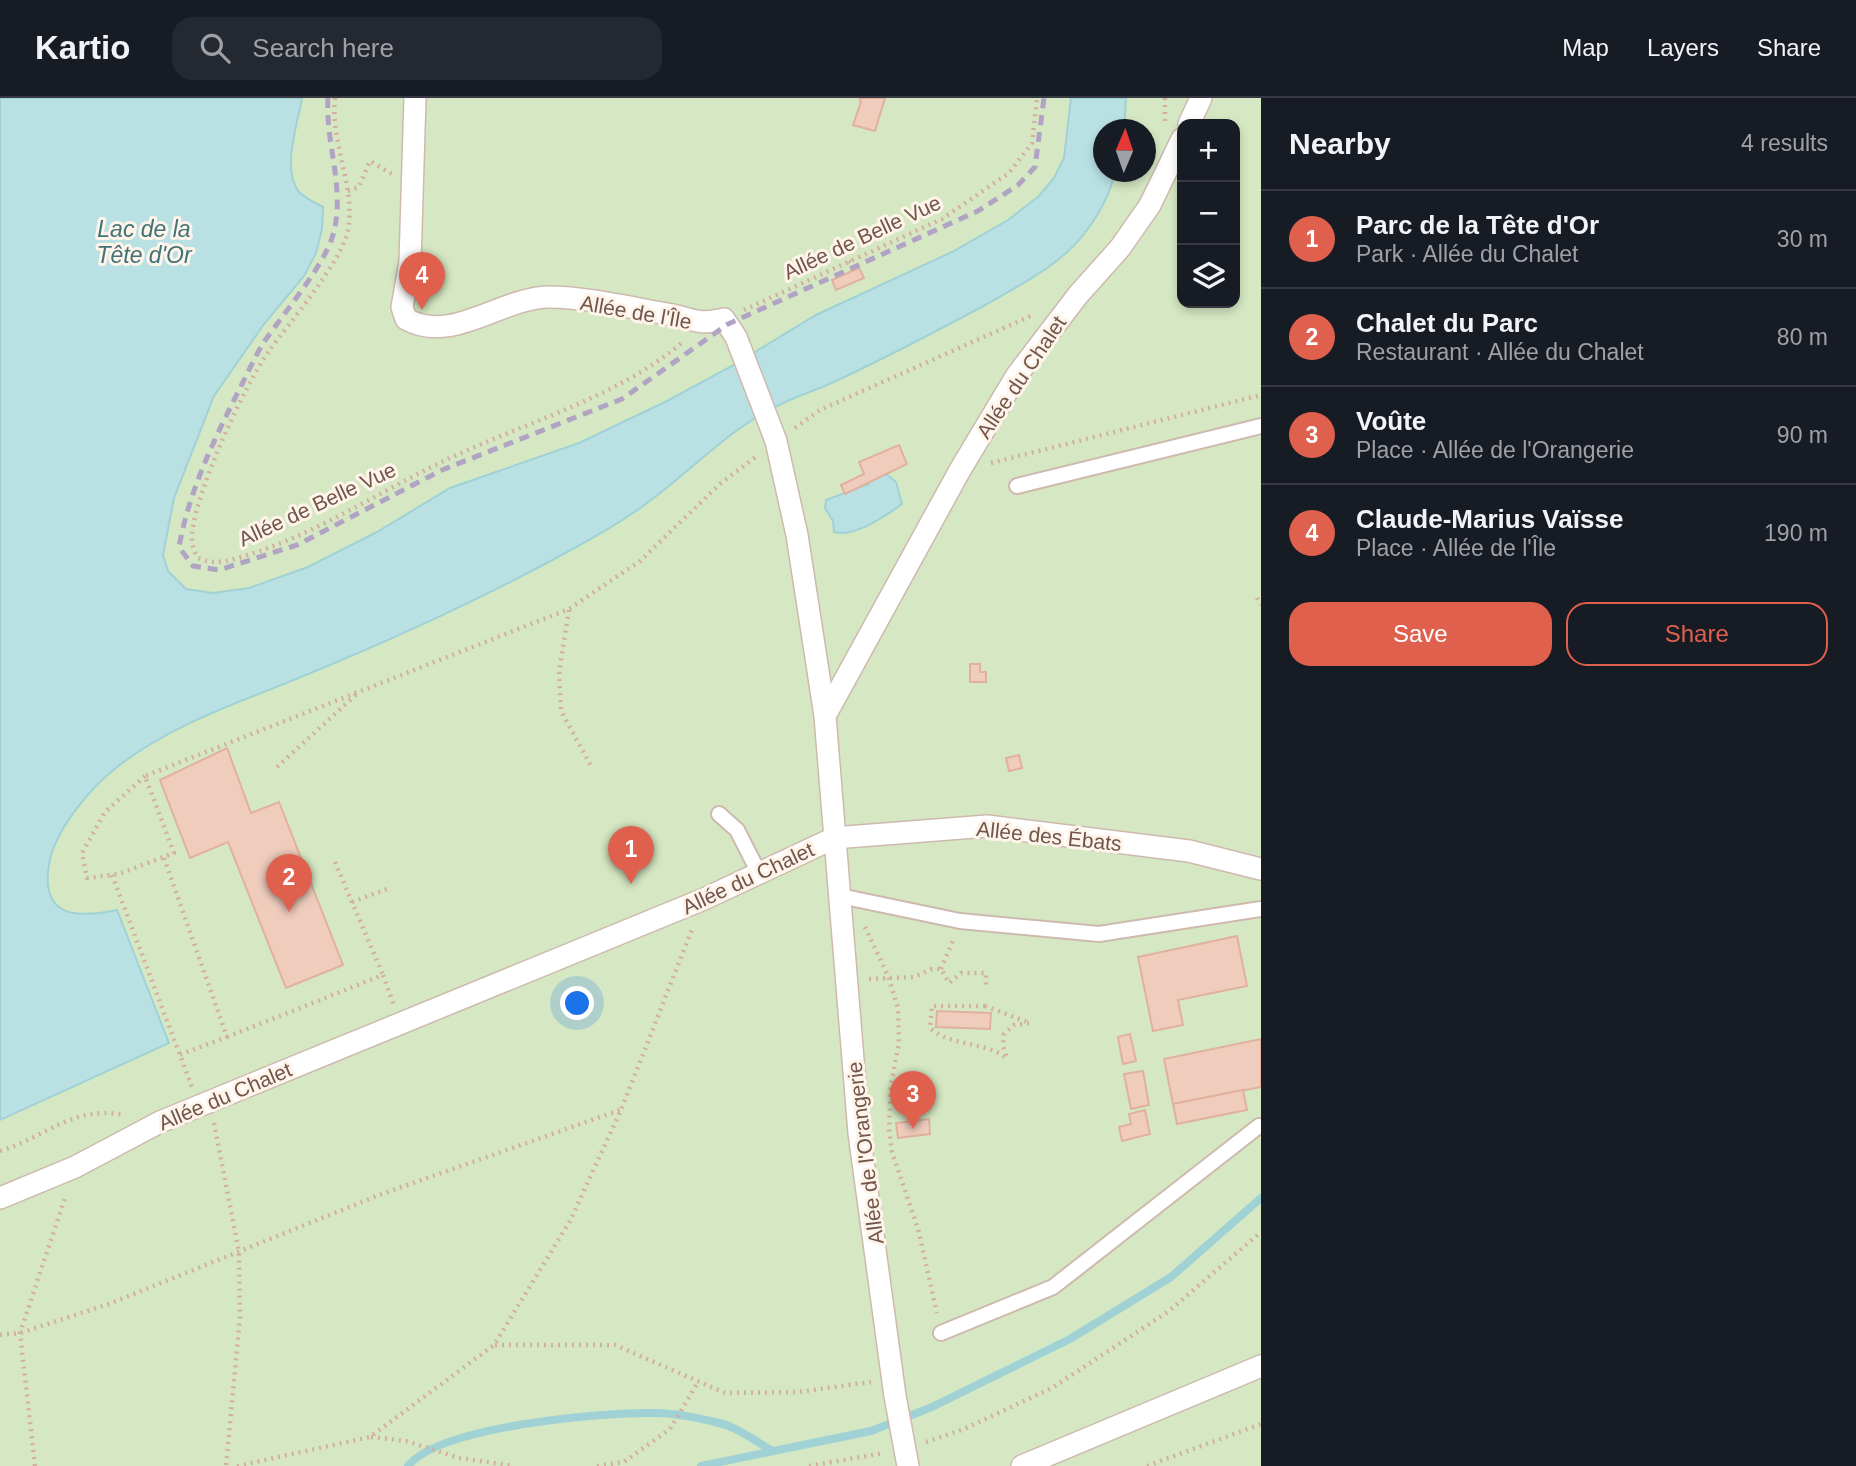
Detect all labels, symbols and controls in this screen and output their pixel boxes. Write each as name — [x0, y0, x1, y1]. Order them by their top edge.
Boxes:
search box — [172, 17, 662, 80]
text: Kartio — [35, 29, 130, 66]
icon: search — [196, 29, 234, 67]
text: Search here — [252, 33, 394, 63]
text: Map — [1562, 34, 1609, 61]
text: Layers — [1647, 34, 1719, 61]
text: Share — [1757, 34, 1821, 61]
north arrow — [1093, 119, 1156, 182]
map controls — [1177, 119, 1240, 308]
button: + — [1177, 119, 1240, 182]
text: Nearby — [1289, 127, 1391, 160]
text: 4 results — [1741, 130, 1828, 156]
button: − — [1177, 182, 1240, 245]
street label: Allée de Belle Vue — [780, 190, 944, 284]
text: Parc de la Tête d'Or — [1356, 210, 1599, 240]
water label: Lac de la Tête d'Or — [96, 216, 193, 268]
text: 1 — [1306, 226, 1318, 252]
text: 30 m — [1777, 226, 1828, 252]
text: Park · Allée du Chalet — [1356, 241, 1578, 267]
button: layers — [1177, 245, 1240, 308]
pin: 4 — [399, 252, 445, 310]
street label: Allée de l'Île — [579, 291, 693, 333]
text: Chalet du Parc — [1356, 308, 1538, 338]
street label: Allée du Chalet — [972, 311, 1070, 442]
text: 2 — [1306, 324, 1318, 350]
text: 80 m — [1777, 324, 1828, 350]
text: Restaurant · Allée du Chalet — [1356, 339, 1644, 365]
text: Voûte — [1356, 406, 1426, 436]
text: 3 — [1306, 422, 1318, 448]
text: 90 m — [1777, 422, 1828, 448]
text: Place · Allée de l'Orangerie — [1356, 437, 1634, 463]
street label: Allée de Belle Vue — [235, 457, 399, 551]
text: Claude-Marius Vaïsse — [1356, 504, 1623, 534]
text: 4 — [1306, 520, 1318, 546]
text: 190 m — [1764, 520, 1828, 546]
text: Place · Allée de l'Île — [1356, 535, 1556, 561]
button: Save — [1289, 602, 1552, 666]
button: Share — [1566, 602, 1828, 666]
street label: Allée des Ébats — [975, 817, 1123, 855]
pin: 1 — [608, 826, 654, 884]
street label: Allée du Chalet — [679, 837, 818, 919]
pin: 2 — [266, 854, 312, 912]
your location — [560, 986, 594, 1020]
street label: Allée du Chalet — [155, 1058, 295, 1134]
street label: Allée de l'Orangerie — [842, 1060, 888, 1246]
pin: 3 — [890, 1071, 936, 1129]

